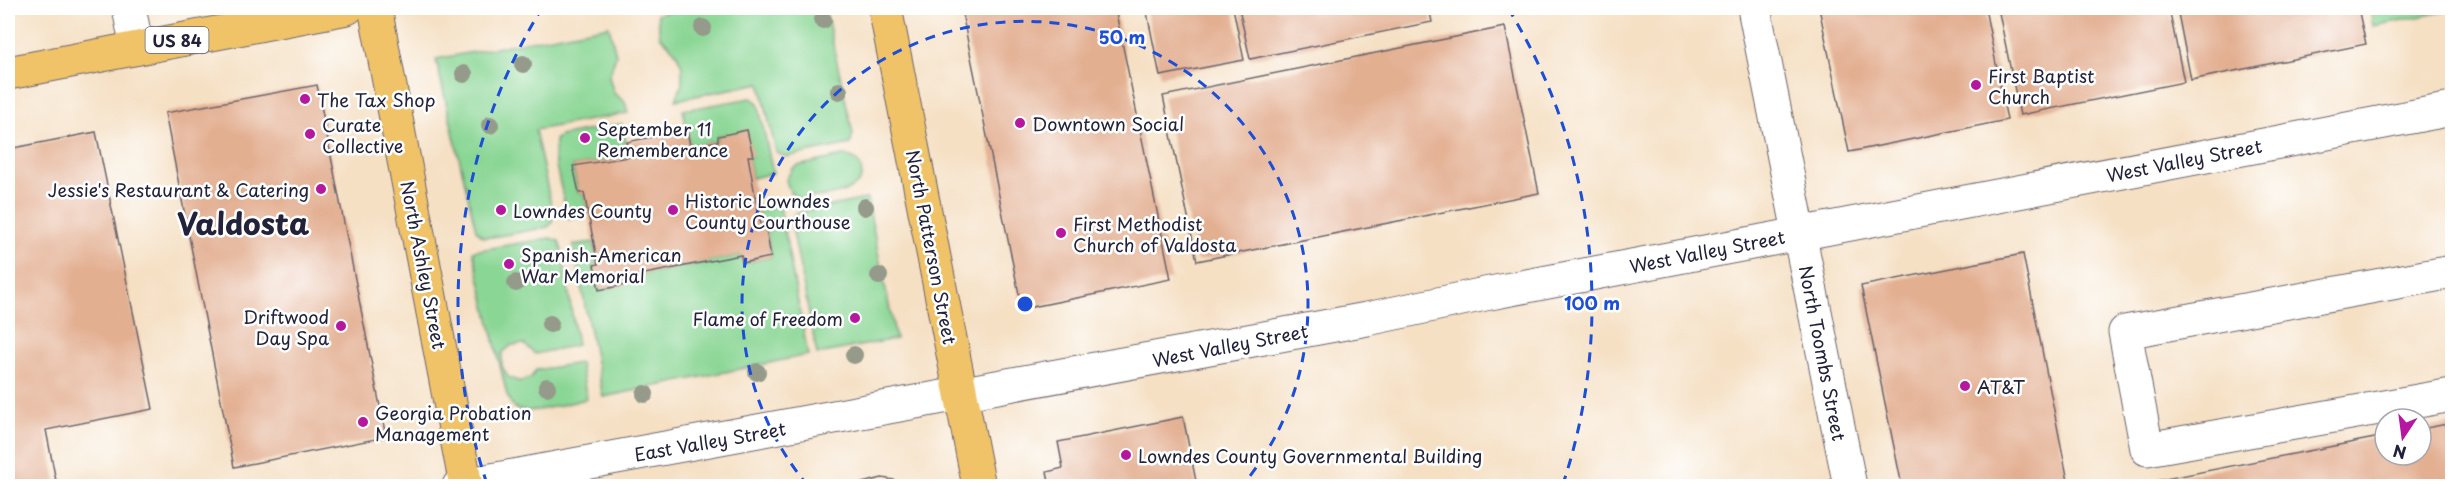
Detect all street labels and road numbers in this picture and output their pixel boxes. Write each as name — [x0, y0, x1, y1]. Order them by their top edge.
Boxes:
road number: US 84 — [146, 27, 208, 53]
street label: West Valley Street — [2104, 132, 2264, 188]
street label: North Patterson Street — [900, 147, 964, 347]
street label: North Ashley Street — [394, 179, 454, 351]
street label: West Valley Street — [1627, 223, 1787, 279]
street label: North Toombs Street — [1793, 263, 1853, 443]
street label: West Valley Street — [1150, 317, 1310, 373]
street label: East Valley Street — [632, 414, 788, 468]

